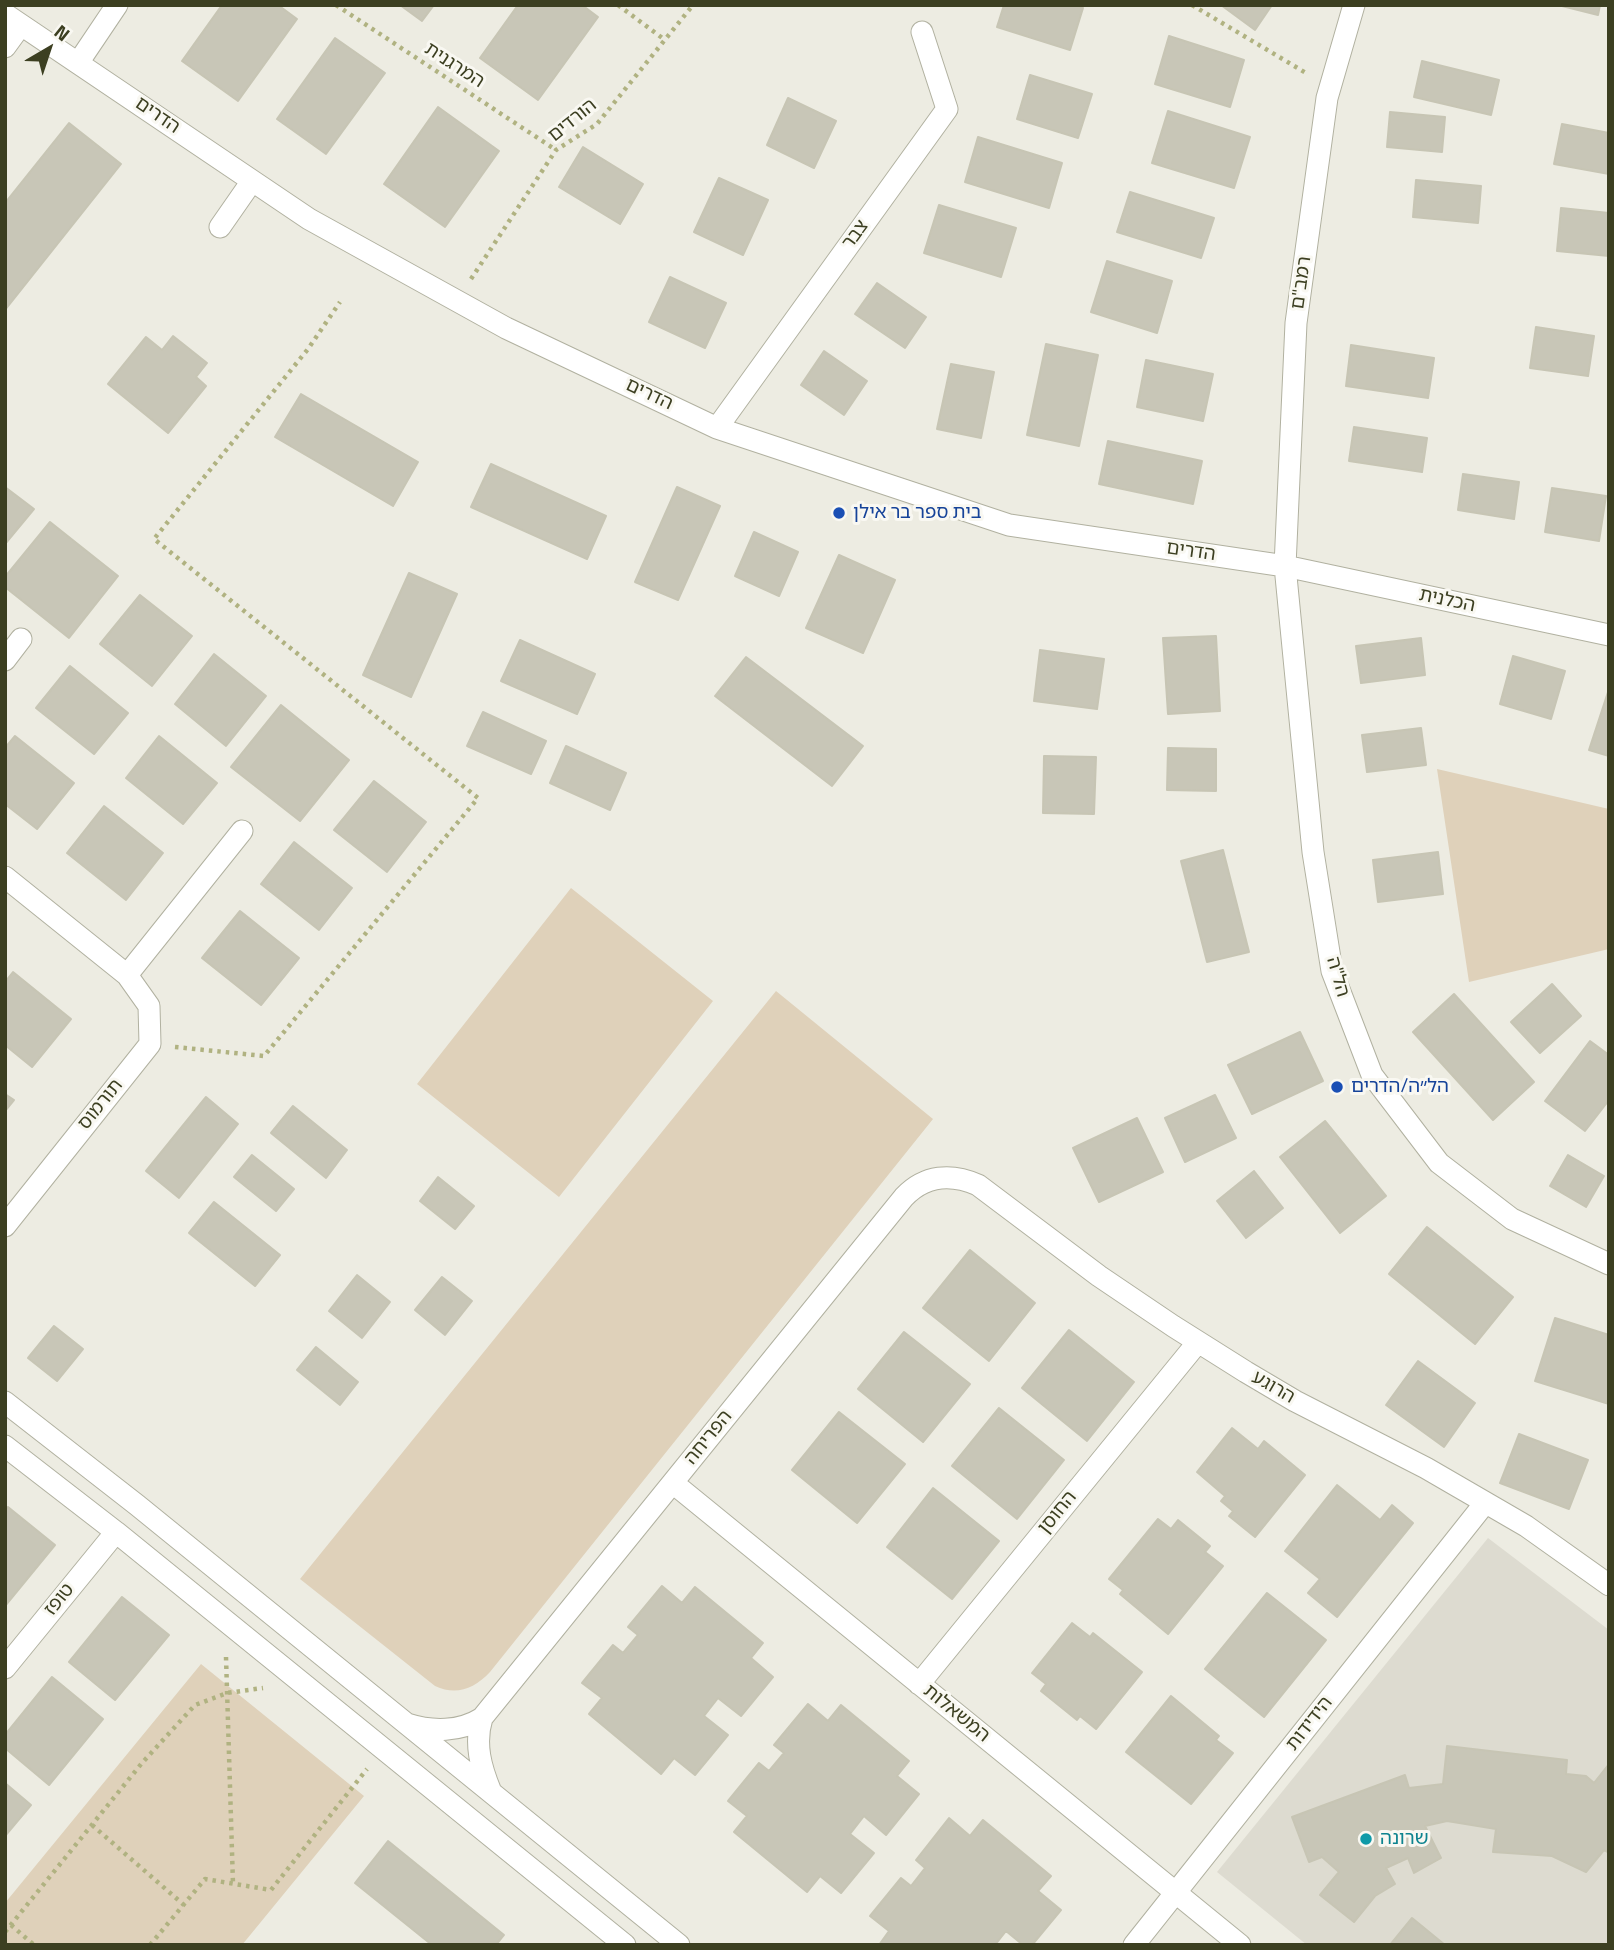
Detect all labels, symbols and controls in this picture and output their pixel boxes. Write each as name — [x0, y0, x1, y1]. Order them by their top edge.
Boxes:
north arrow — [14, 14, 84, 84]
text: N — [48, 17, 77, 48]
street label: המרגנית — [420, 38, 488, 94]
street label: הדרים — [130, 93, 184, 139]
street label: הורדים — [544, 95, 602, 147]
street label: צבר — [838, 216, 874, 254]
street label: רמב"ם — [1287, 255, 1317, 311]
street label: הדרים — [622, 374, 676, 416]
place label: בית ספר בר אילן — [853, 502, 982, 524]
marker: בית ספר בר אילן — [831, 505, 847, 521]
street label: הדרים — [1165, 537, 1217, 567]
street label: הכלנית — [1417, 584, 1477, 618]
street label: הל"ה — [1320, 954, 1354, 1000]
street label: תורמוס — [74, 1075, 128, 1135]
place label: הל״ה/הדרים — [1351, 1076, 1449, 1098]
marker: הל״ה/הדרים — [1329, 1079, 1345, 1095]
street label: הרוגע — [1247, 1367, 1299, 1409]
street label: הפריחה — [680, 1406, 738, 1470]
street label: החוסן — [1034, 1487, 1082, 1539]
street label: טופז — [40, 1579, 80, 1621]
street label: המשאלות — [918, 1680, 994, 1748]
street label: הידידות — [1282, 1692, 1338, 1756]
place label: שרונה — [1380, 1828, 1428, 1850]
marker: שרונה — [1358, 1831, 1374, 1847]

